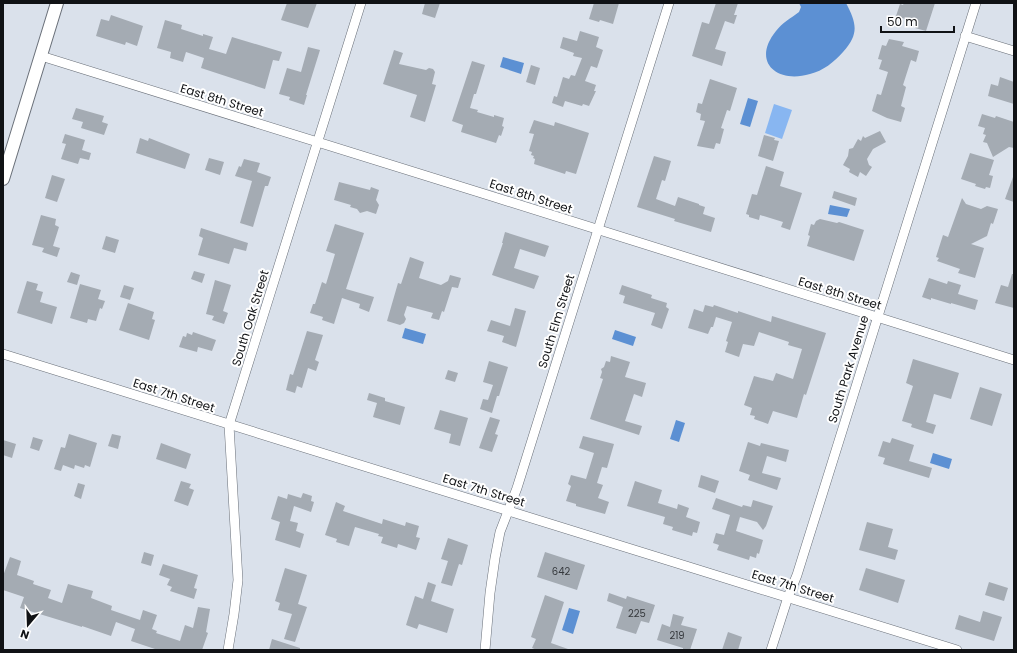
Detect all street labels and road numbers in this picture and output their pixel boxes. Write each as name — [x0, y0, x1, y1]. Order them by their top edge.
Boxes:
street label: East 8th Street — [178, 79, 266, 121]
street label: East 8th Street — [487, 175, 575, 217]
street label: South Oak Street — [227, 268, 273, 368]
street label: South Elm Street — [534, 272, 578, 370]
street label: East 8th Street — [796, 272, 884, 314]
street label: South Park Avenue — [824, 313, 872, 425]
street label: East 7th Street — [131, 374, 217, 416]
street label: East 7th Street — [441, 469, 527, 511]
street label: East 7th Street — [750, 565, 836, 607]

